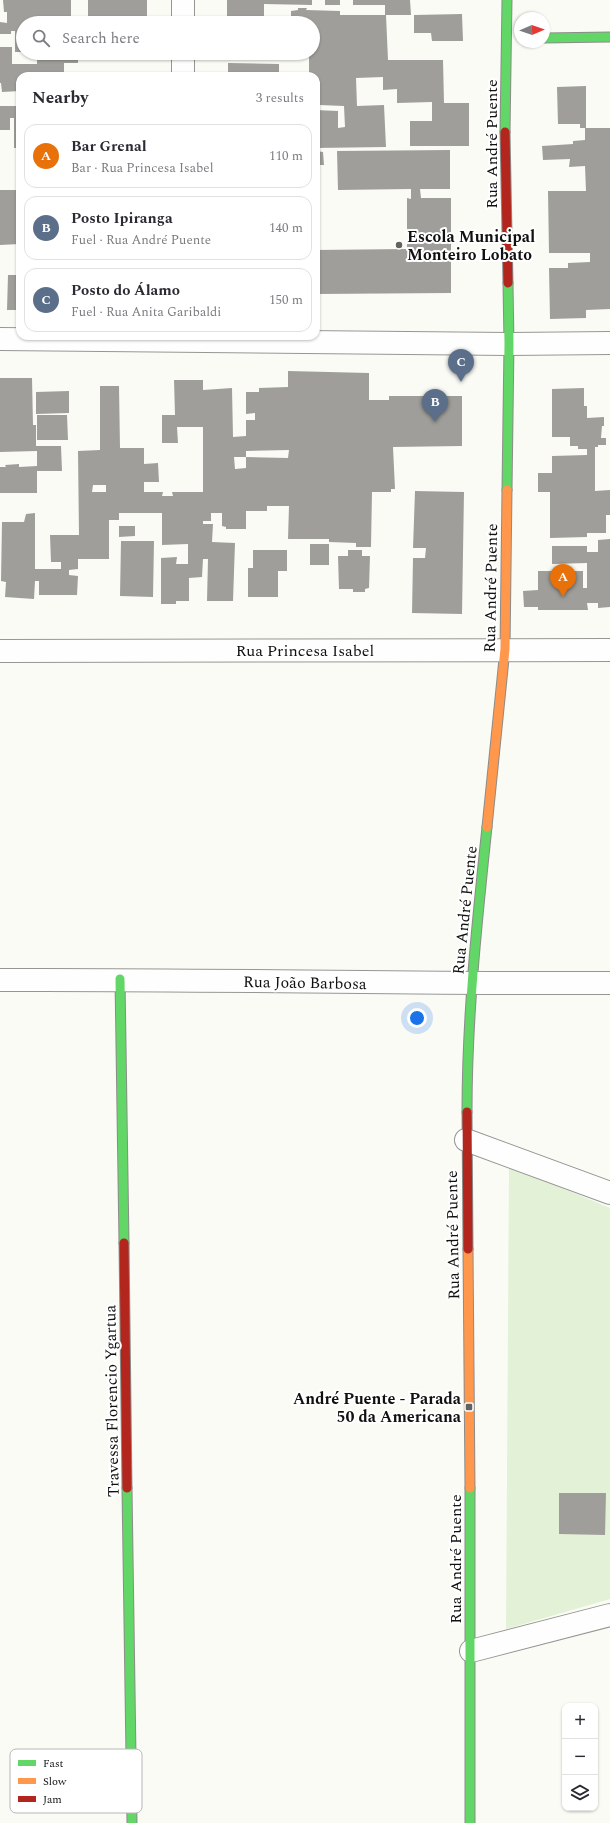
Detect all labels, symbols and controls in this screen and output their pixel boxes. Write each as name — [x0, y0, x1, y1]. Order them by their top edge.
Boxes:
north arrow — [514, 12, 550, 48]
search box — [16, 16, 320, 60]
icon: search — [30, 27, 52, 49]
text: Search here — [62, 27, 140, 50]
street label: Rua André Puente — [480, 79, 504, 209]
text: Nearby — [32, 85, 88, 111]
text: 3 results — [256, 88, 304, 108]
text: Bar Grenal — [71, 135, 147, 158]
text: A — [41, 146, 51, 166]
text: 110 m — [269, 146, 303, 166]
text: Bar · Rua Princesa Isabel — [71, 158, 213, 178]
text: Posto Ipiranga — [71, 207, 173, 230]
text: B — [41, 218, 51, 238]
text: 140 m — [269, 218, 303, 238]
place label: Escola Municipal Monteiro Lobato — [407, 225, 535, 267]
text: Fuel · Rua André Puente — [71, 230, 211, 250]
marker: Escola Municipal Monteiro Lobato — [394, 240, 404, 250]
text: Posto do Álamo — [71, 279, 180, 302]
text: C — [41, 290, 51, 310]
text: 150 m — [269, 290, 303, 310]
text: Fuel · Rua Anita Garibaldi — [71, 302, 221, 322]
pin: C — [448, 349, 474, 382]
pin: B — [422, 389, 448, 422]
street label: Rua André Puente — [478, 523, 504, 653]
pin: A — [550, 564, 576, 597]
street label: Rua Princesa Isabel — [236, 639, 374, 663]
street label: Rua André Puente — [446, 845, 484, 976]
street label: Rua João Barbosa — [243, 970, 367, 996]
your location — [407, 1008, 427, 1028]
street label: Rua André Puente — [440, 1170, 466, 1300]
street label: Travessa Florencio Ygartua — [98, 1304, 126, 1497]
place label: André Puente - Parada 50 da Americana — [293, 1387, 462, 1429]
marker: André Puente - Parada 50 da Americana — [464, 1402, 474, 1412]
street label: Rua André Puente — [444, 1494, 468, 1624]
map controls — [562, 1703, 598, 1811]
button: + — [562, 1703, 598, 1739]
button: − — [562, 1739, 598, 1775]
legend — [10, 1749, 142, 1813]
text: Fast — [43, 1755, 64, 1772]
text: Slow — [43, 1773, 67, 1790]
button: layers — [562, 1775, 598, 1811]
text: Jam — [43, 1791, 62, 1808]

